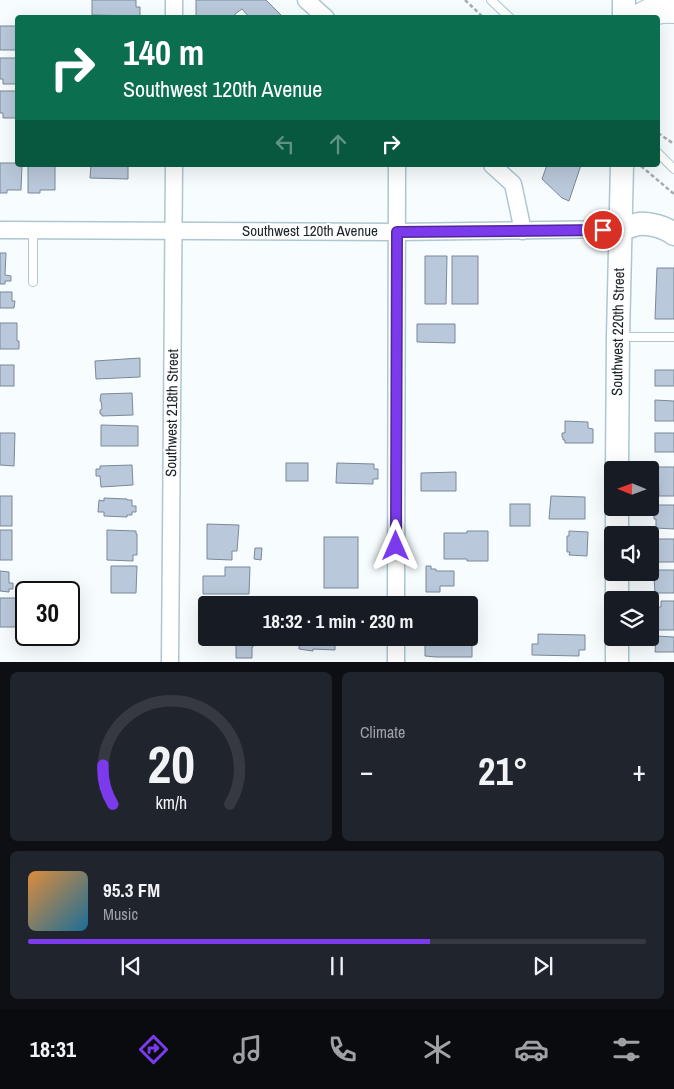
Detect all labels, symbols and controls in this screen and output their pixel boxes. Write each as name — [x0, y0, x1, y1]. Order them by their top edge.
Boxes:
text: 140 m — [123, 29, 204, 76]
icon: right — [40, 35, 105, 100]
text: Southwest 120th Avenue — [123, 74, 322, 104]
icon: left — [271, 130, 299, 158]
icon: ahead — [324, 130, 352, 158]
icon: right — [377, 130, 405, 158]
pin — [582, 209, 624, 251]
icon: arrive — [589, 216, 617, 244]
street label: Southwest 120th Avenue — [242, 220, 378, 241]
street label: Southwest 220th Street — [606, 267, 629, 396]
street label: Southwest 218th Street — [160, 348, 183, 477]
north arrow — [604, 461, 659, 516]
map controls — [604, 461, 659, 646]
position arrow — [369, 519, 421, 571]
button: sound — [604, 526, 659, 581]
speed limit sign: 30 — [15, 581, 80, 646]
button: layers — [604, 591, 659, 646]
text: 18:32 · 1 min · 230 m — [263, 608, 413, 634]
text: Climate — [360, 721, 405, 743]
text: 20 — [147, 729, 195, 799]
text: 21° — [478, 746, 528, 797]
text: − — [360, 752, 373, 790]
text: + — [633, 752, 646, 790]
text: km/h — [155, 791, 187, 815]
text: 95.3 FM — [103, 877, 160, 903]
text: Music — [103, 903, 138, 925]
icon: previous — [117, 952, 145, 980]
icon: pause — [323, 952, 351, 980]
icon: next — [529, 952, 557, 980]
icon: directions — [136, 1032, 171, 1067]
icon: music — [230, 1032, 265, 1067]
icon: phone — [325, 1032, 360, 1067]
icon: climate — [420, 1032, 455, 1067]
icon: car — [514, 1032, 549, 1067]
icon: filters — [609, 1032, 644, 1067]
text: 18:31 — [30, 1034, 76, 1064]

